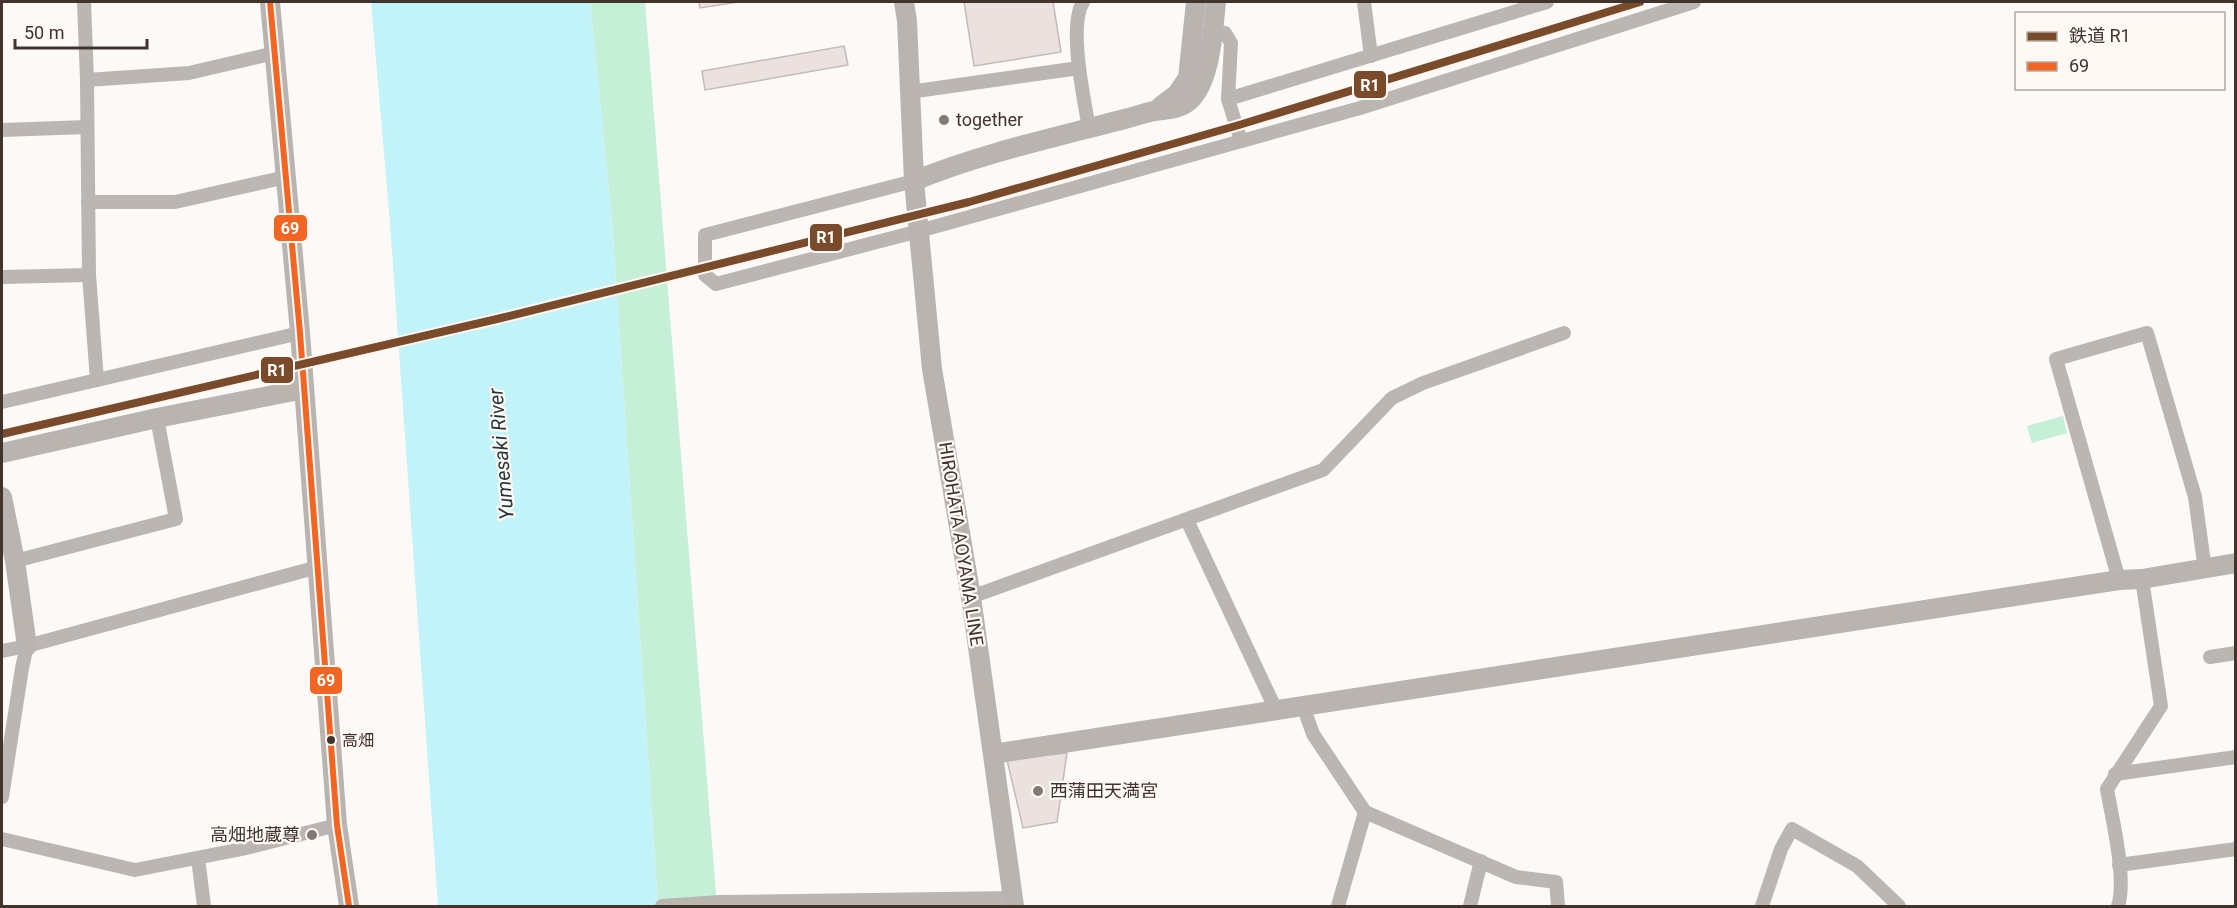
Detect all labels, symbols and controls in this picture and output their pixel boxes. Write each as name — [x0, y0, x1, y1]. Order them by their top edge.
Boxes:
scale bar — [15, 12, 147, 50]
legend — [2015, 12, 2225, 90]
text: 50 m — [24, 22, 64, 43]
text: 鉄道 R1 — [2069, 25, 2131, 46]
text: 69 — [2069, 55, 2089, 76]
line badge: R1 — [1353, 70, 1387, 99]
text: R1 — [1360, 76, 1380, 95]
place label: together — [956, 109, 1023, 130]
marker: together — [937, 113, 951, 127]
line badge: 69 — [273, 214, 308, 242]
text: 69 — [281, 219, 299, 238]
line badge: R1 — [809, 223, 843, 252]
text: R1 — [816, 228, 836, 247]
line badge: R1 — [260, 356, 294, 384]
text: R1 — [267, 361, 287, 380]
water label: Yumesaki River — [483, 386, 519, 521]
street label: HIROHATA AOYAMA LINE — [935, 440, 988, 647]
line badge: 69 — [309, 666, 343, 695]
text: 69 — [317, 671, 335, 690]
place label: 高畑 — [342, 731, 374, 750]
marker: 高畑 — [325, 734, 337, 746]
place label: 西蒲田天満宮 — [1050, 780, 1158, 801]
marker: 西蒲田天満宮 — [1031, 784, 1045, 798]
place label: 高畑地蔵尊 — [210, 824, 300, 845]
marker: 高畑地蔵尊 — [305, 828, 319, 842]

